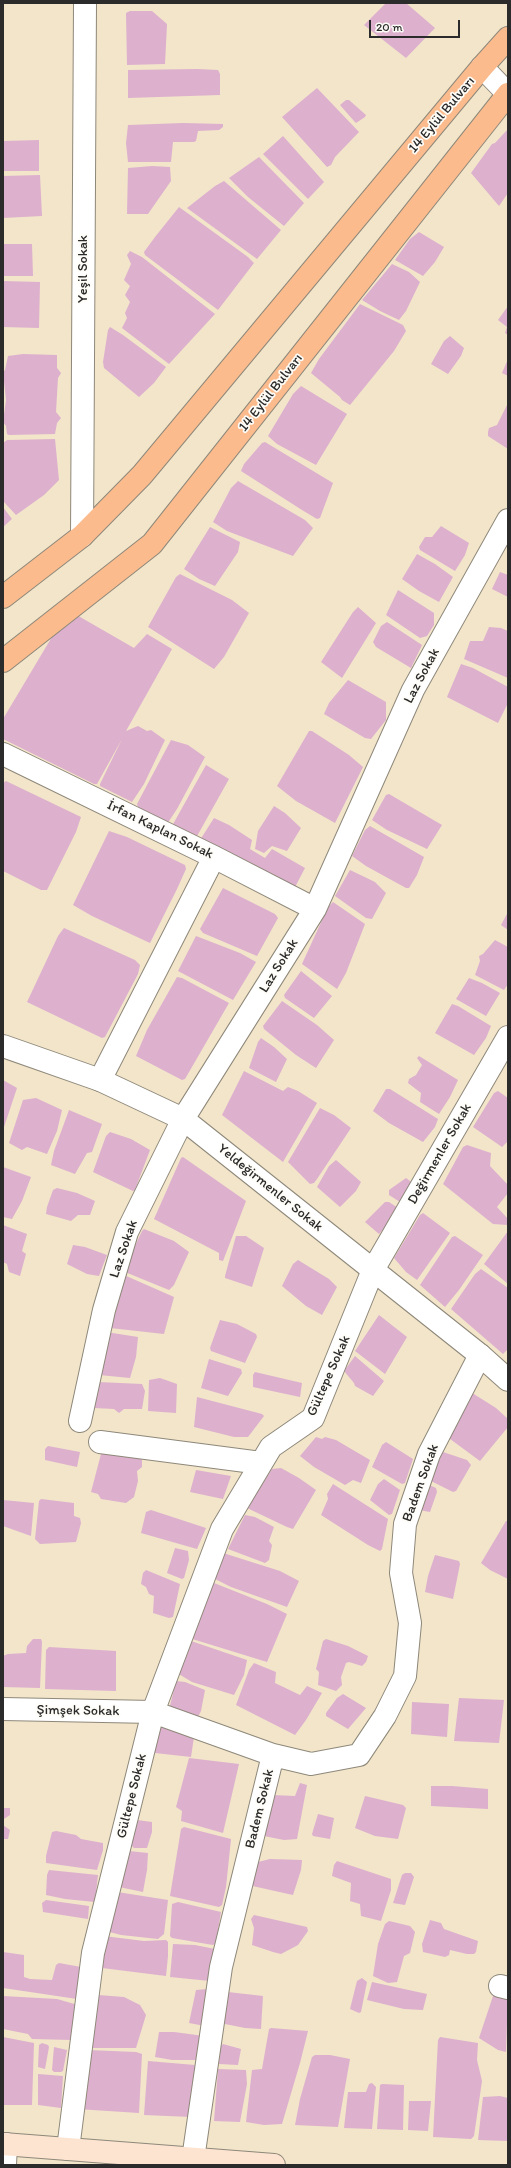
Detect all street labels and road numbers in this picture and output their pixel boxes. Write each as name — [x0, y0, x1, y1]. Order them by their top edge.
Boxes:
street label: 14 Eylül Bulvarı — [405, 73, 479, 157]
street label: Yeşil Sokak — [75, 235, 91, 303]
street label: 14 Eylül Bulvarı — [235, 351, 307, 435]
street label: Laz Sokak — [400, 645, 444, 707]
street label: İrfan Kaplan Sokak — [104, 797, 216, 863]
street label: Laz Sokak — [256, 936, 302, 996]
street label: Değirmenler Sokak — [404, 1101, 476, 1207]
street label: Yeldeğirmenler Sokak — [214, 1140, 326, 1236]
street label: Laz Sokak — [106, 1218, 142, 1280]
street label: Gültepe Sokak — [304, 1333, 354, 1419]
street label: Badem Sokak — [399, 1442, 443, 1524]
street label: Şimşek Sokak — [36, 1702, 120, 1720]
street label: Gültepe Sokak — [113, 1752, 151, 1840]
street label: Badem Sokak — [242, 1767, 278, 1851]

